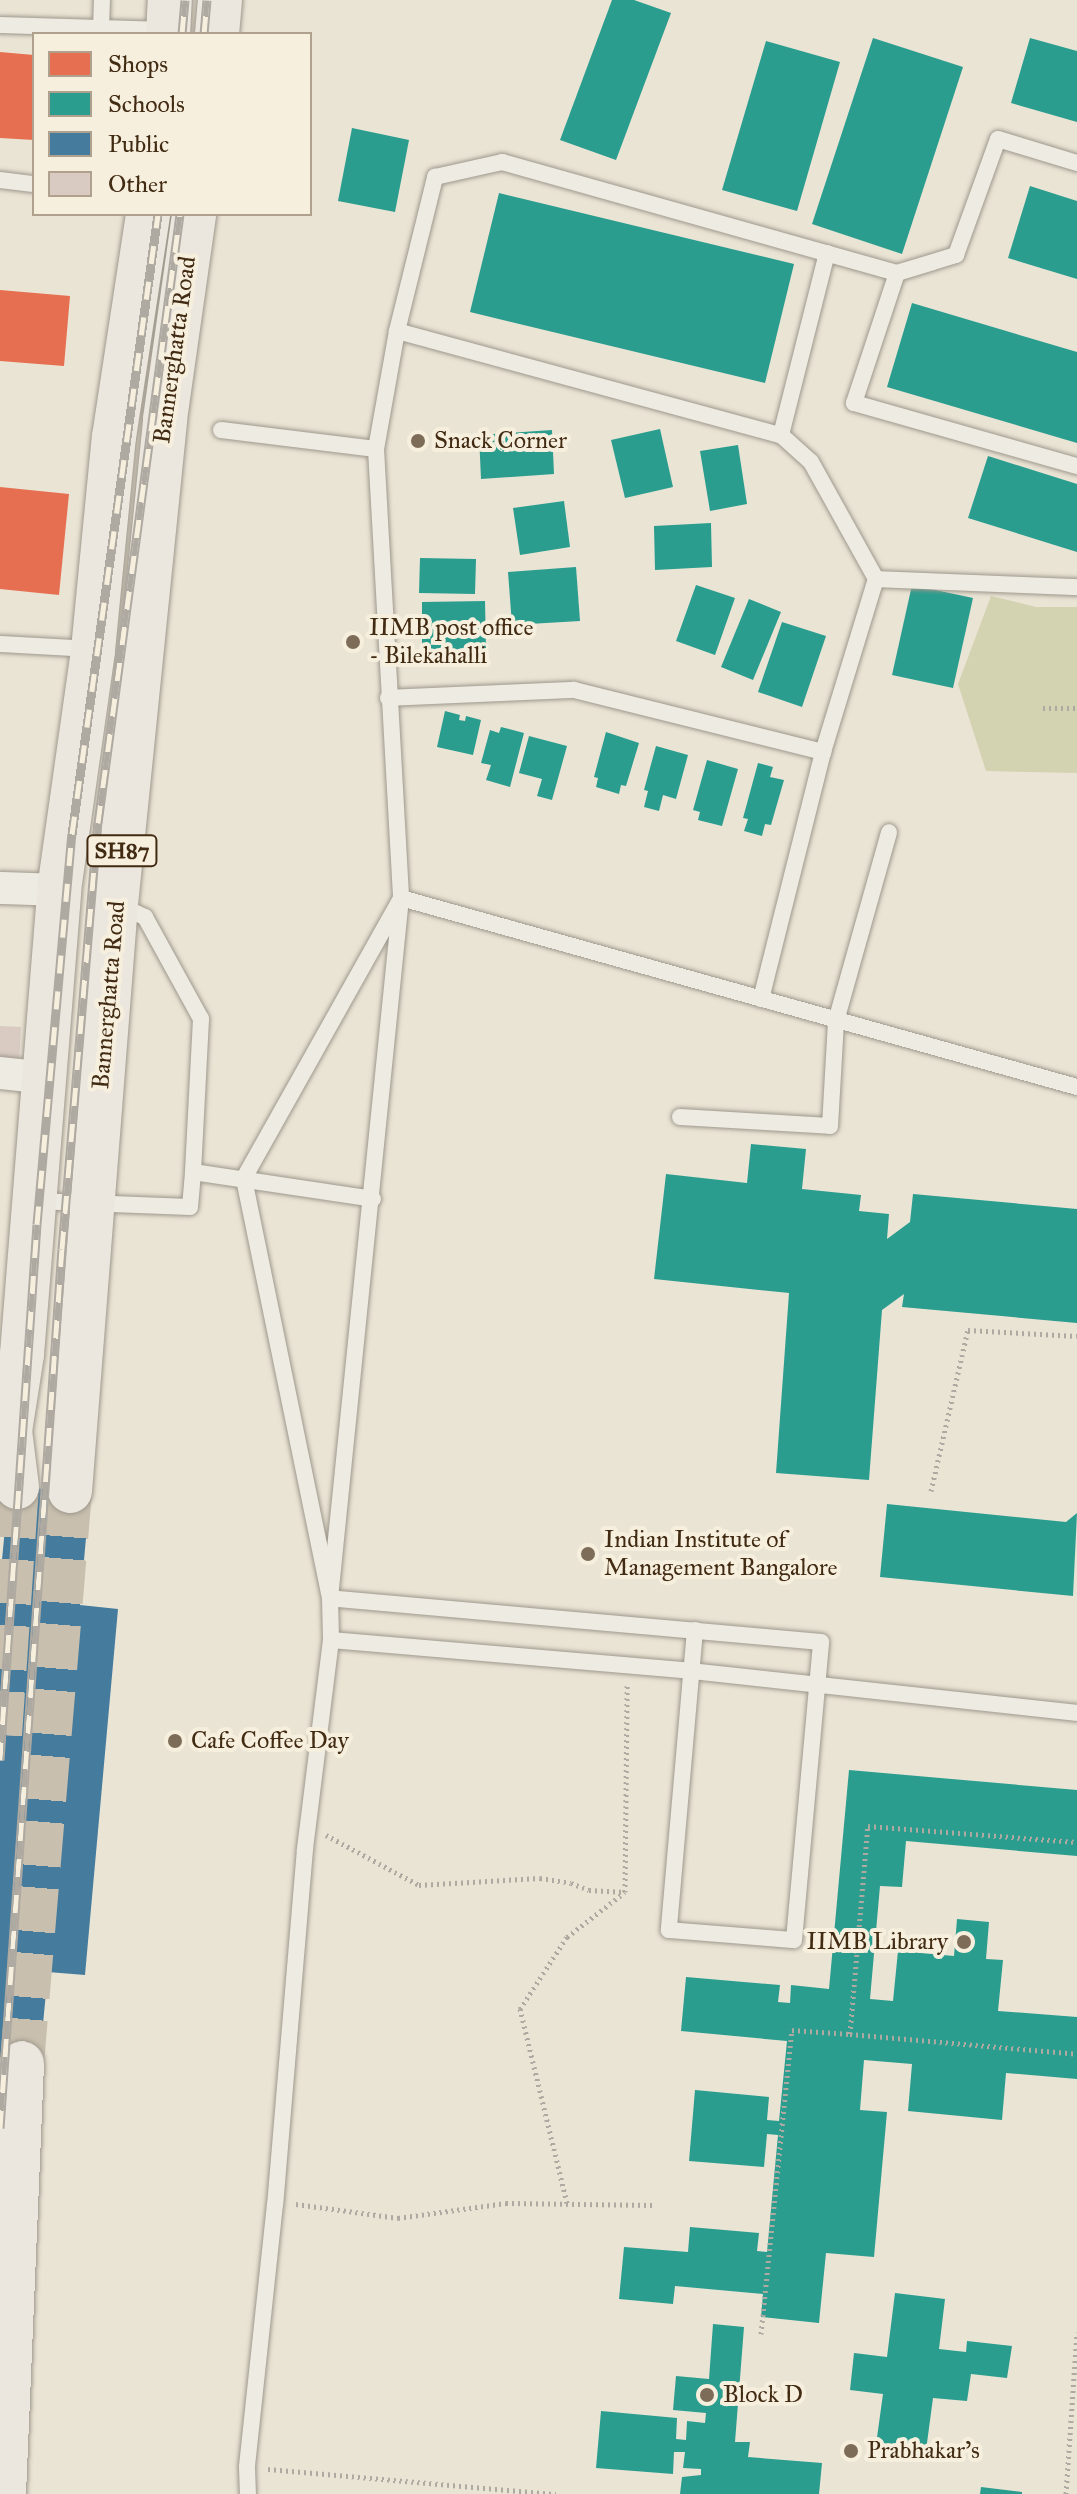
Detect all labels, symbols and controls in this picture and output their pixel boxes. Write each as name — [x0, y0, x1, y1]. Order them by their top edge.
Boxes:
legend — [32, 32, 312, 216]
text: Shops — [108, 49, 168, 79]
text: Schools — [108, 89, 185, 119]
text: Public — [108, 129, 169, 159]
text: Other — [108, 169, 167, 199]
street label: Bannerghatta Road — [148, 254, 202, 446]
place label: Snack Corner — [434, 427, 567, 455]
marker: Snack Corner — [409, 432, 427, 450]
place label: IIMB post office - Bilekahalli — [369, 614, 533, 670]
marker: IIMB post office - Bilekahalli — [344, 633, 362, 651]
road number: SH87 — [86, 833, 158, 869]
street label: Bannerghatta Road — [86, 900, 132, 1090]
place label: Indian Institute of Management Bangalore — [604, 1526, 838, 1582]
marker: Indian Institute of Management Bangalore — [579, 1545, 597, 1563]
place label: Cafe Coffee Day — [191, 1727, 349, 1755]
marker: Cafe Coffee Day — [166, 1732, 184, 1750]
place label: IIMB Library — [806, 1928, 948, 1956]
marker: IIMB Library — [955, 1933, 973, 1951]
place label: Block D — [723, 2381, 803, 2409]
marker: Block D — [698, 2386, 716, 2404]
place label: Prabhakar's — [867, 2437, 980, 2465]
marker: Prabhakar's — [842, 2442, 860, 2460]

